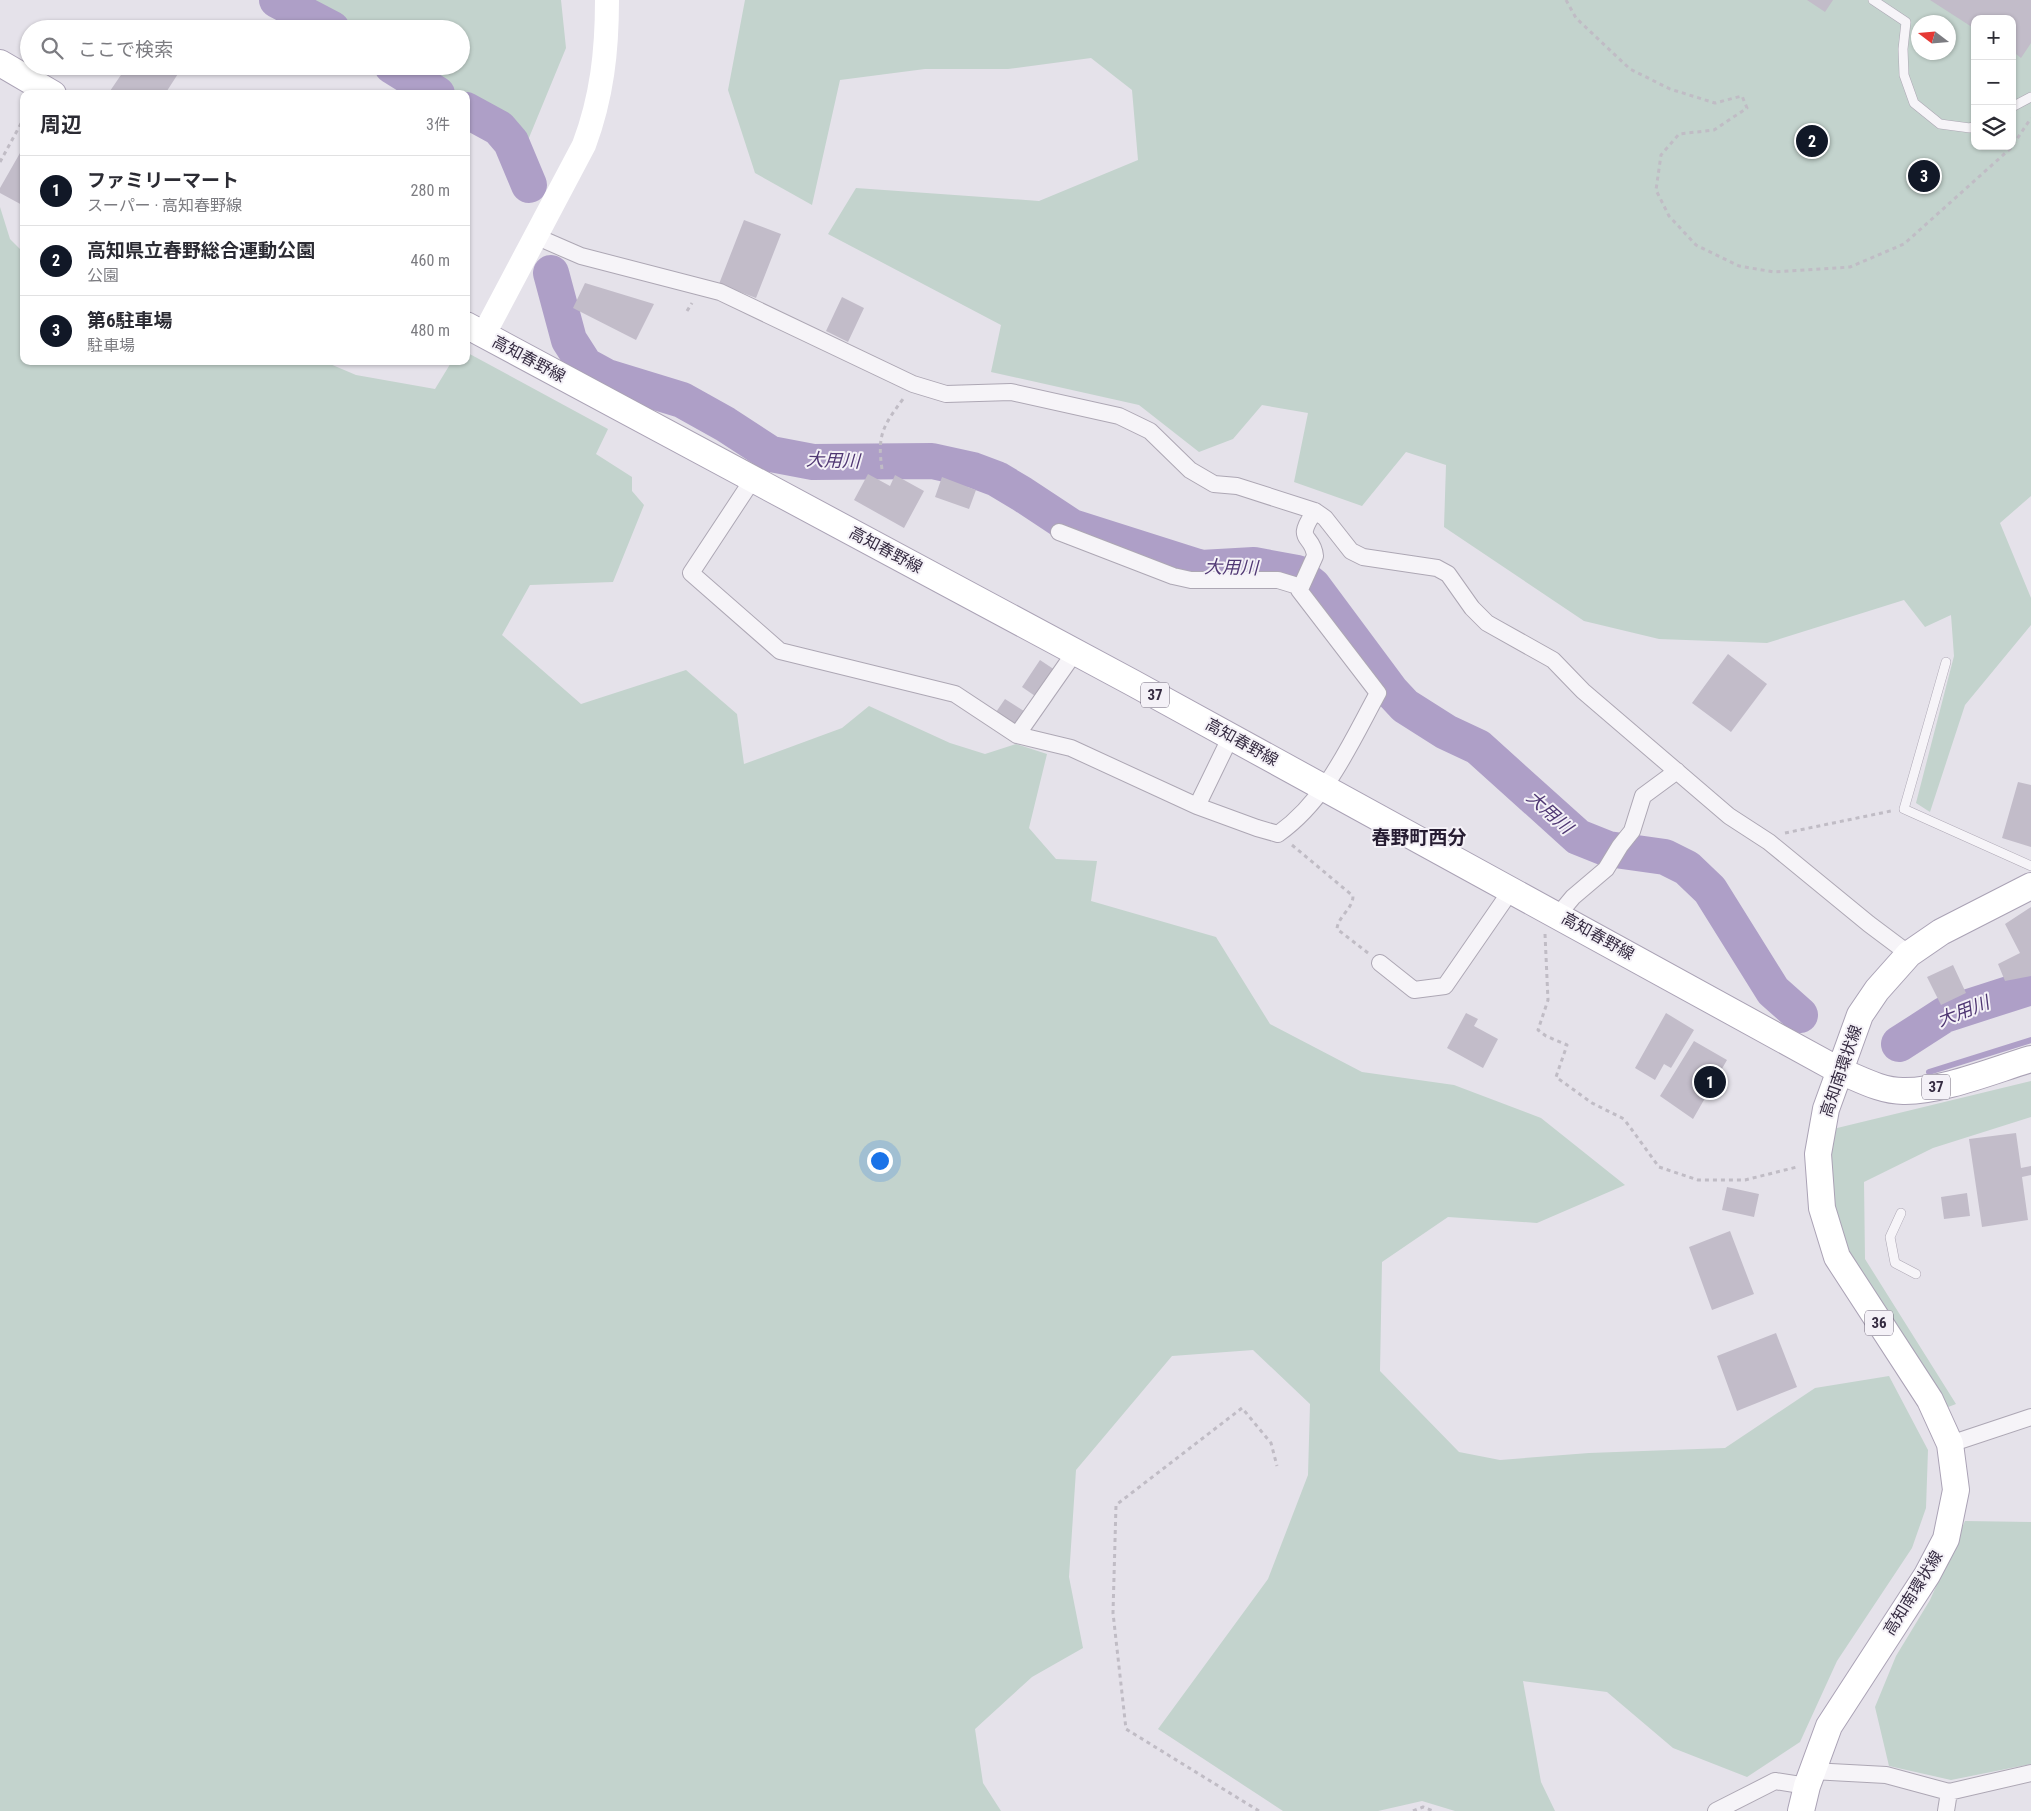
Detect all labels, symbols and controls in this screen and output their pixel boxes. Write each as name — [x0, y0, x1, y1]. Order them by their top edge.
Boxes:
north arrow — [1911, 15, 1956, 60]
map controls — [1971, 15, 2016, 150]
button: + — [1971, 15, 2016, 60]
search box — [20, 20, 470, 75]
icon: search — [38, 34, 66, 62]
text: ここで検索 — [78, 38, 173, 61]
button: − — [1971, 60, 2016, 105]
button: layers — [1971, 105, 2016, 150]
text: 周辺 — [40, 113, 82, 137]
text: 3件 — [426, 115, 450, 134]
pin: 2 — [1796, 122, 1828, 160]
pin: 3 — [1908, 157, 1940, 195]
text: ファミリーマート — [87, 169, 239, 192]
text: 1 — [52, 181, 60, 200]
text: 280 m — [411, 181, 450, 200]
text: スーパー · 高知春野線 — [87, 196, 242, 215]
text: 高知県立春野総合運動公園 — [87, 239, 315, 262]
text: 2 — [52, 251, 60, 270]
text: 460 m — [411, 251, 450, 270]
text: 公園 — [87, 266, 119, 285]
text: 第6駐車場 — [87, 309, 173, 332]
text: 3 — [52, 321, 60, 340]
text: 480 m — [411, 321, 450, 340]
street label: 高知春野線 — [489, 332, 569, 386]
text: 駐車場 — [87, 336, 135, 355]
water label: 大用川 — [806, 449, 862, 472]
street label: 高知春野線 — [846, 523, 926, 577]
water label: 大用川 — [1204, 556, 1260, 578]
road number: 37 — [1141, 682, 1169, 708]
street label: 高知春野線 — [1202, 714, 1282, 770]
water label: 大用川 — [1523, 786, 1579, 839]
district label: 春野町西分 — [1371, 826, 1467, 849]
street label: 高知春野線 — [1558, 908, 1638, 964]
water label: 大用川 — [1934, 991, 1994, 1030]
street label: 高知南環状線 — [1816, 1023, 1866, 1119]
pin: 1 — [1694, 1063, 1726, 1101]
road number: 37 — [1922, 1074, 1950, 1100]
your location — [867, 1148, 893, 1174]
road number: 36 — [1865, 1310, 1893, 1336]
street label: 高知南環状線 — [1880, 1547, 1946, 1639]

